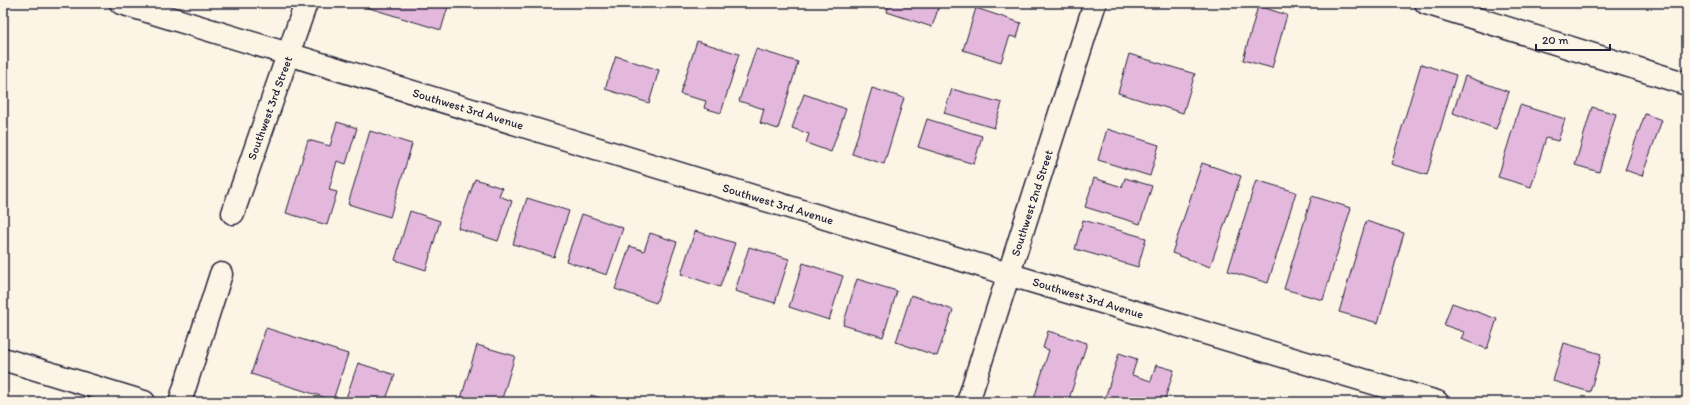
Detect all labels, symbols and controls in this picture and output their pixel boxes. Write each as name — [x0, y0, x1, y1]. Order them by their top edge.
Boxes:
scale bar — [1536, 26, 1610, 52]
text: 20 m — [1542, 33, 1569, 47]
street label: Southwest 3rd Street — [245, 54, 295, 162]
street label: Southwest 3rd Avenue — [411, 85, 525, 133]
street label: Southwest 2nd Street — [1008, 148, 1056, 258]
street label: Southwest 3rd Avenue — [721, 180, 835, 228]
street label: Southwest 3rd Avenue — [1031, 274, 1145, 322]

